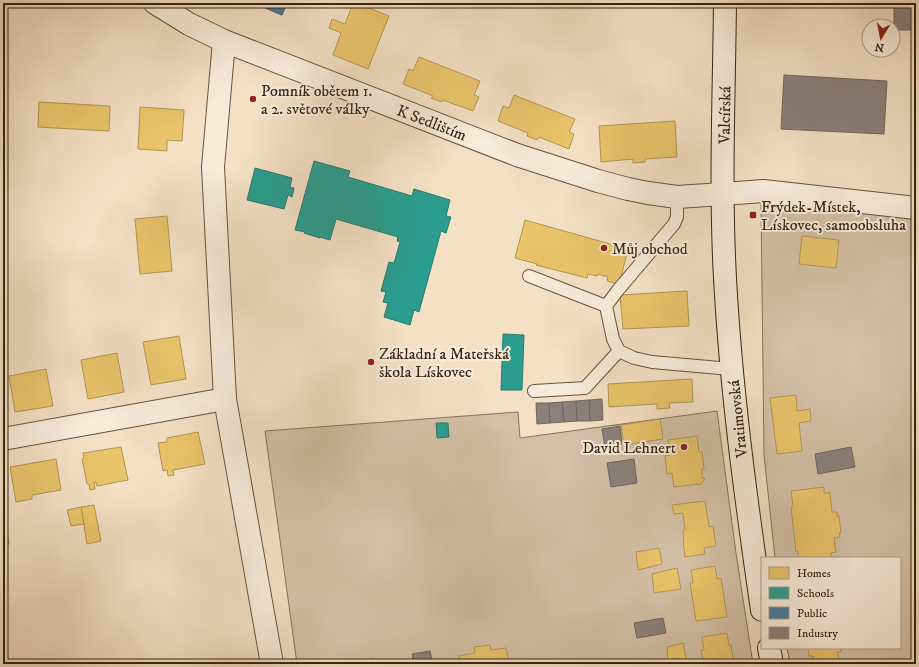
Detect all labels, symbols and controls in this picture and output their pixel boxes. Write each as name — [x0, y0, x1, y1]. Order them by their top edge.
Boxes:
north arrow — [861, 18, 901, 58]
text: N — [874, 39, 885, 55]
place label: Pomník obětem 1. a 2. světové války — [261, 81, 373, 119]
street label: Valcířská — [714, 86, 736, 145]
marker: Pomník obětem 1. a 2. světové války — [248, 94, 258, 104]
street label: K Sedlištím — [394, 100, 469, 145]
place label: Frýdek-Místek, Lískovec, samoobsluha — [761, 197, 906, 235]
marker: Frýdek-Místek, Lískovec, samoobsluha — [748, 210, 758, 220]
place label: Můj obchod — [612, 239, 688, 259]
marker: Můj obchod — [599, 243, 609, 253]
place label: Základní a Mateřská škola Lískovec — [379, 344, 509, 382]
marker: Základní a Mateřská škola Lískovec — [366, 357, 376, 367]
street label: Vratimovská — [724, 379, 752, 460]
place label: David Lehnert — [582, 438, 676, 458]
marker: David Lehnert — [679, 442, 689, 452]
legend — [761, 557, 901, 649]
text: Homes — [797, 566, 831, 581]
text: Schools — [797, 586, 834, 601]
text: Public — [797, 606, 827, 621]
text: Industry — [797, 626, 838, 641]

